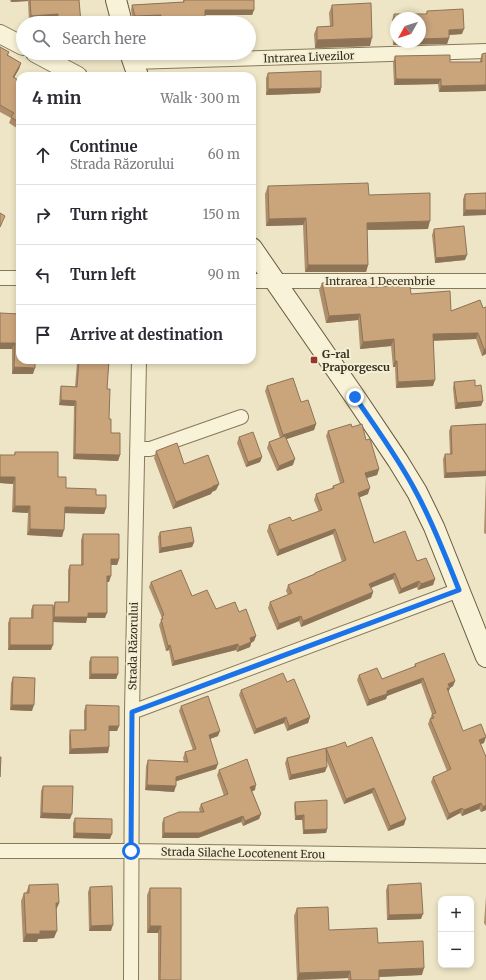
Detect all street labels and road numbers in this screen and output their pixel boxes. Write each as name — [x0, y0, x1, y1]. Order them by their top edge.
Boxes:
street label: Intrarea Livezilor — [263, 48, 355, 66]
street label: Intrarea 1 Decembrie — [325, 274, 435, 288]
street label: Strada Răzorului — [125, 601, 141, 690]
street label: Strada Silache Locotenent Erou — [161, 845, 325, 861]

